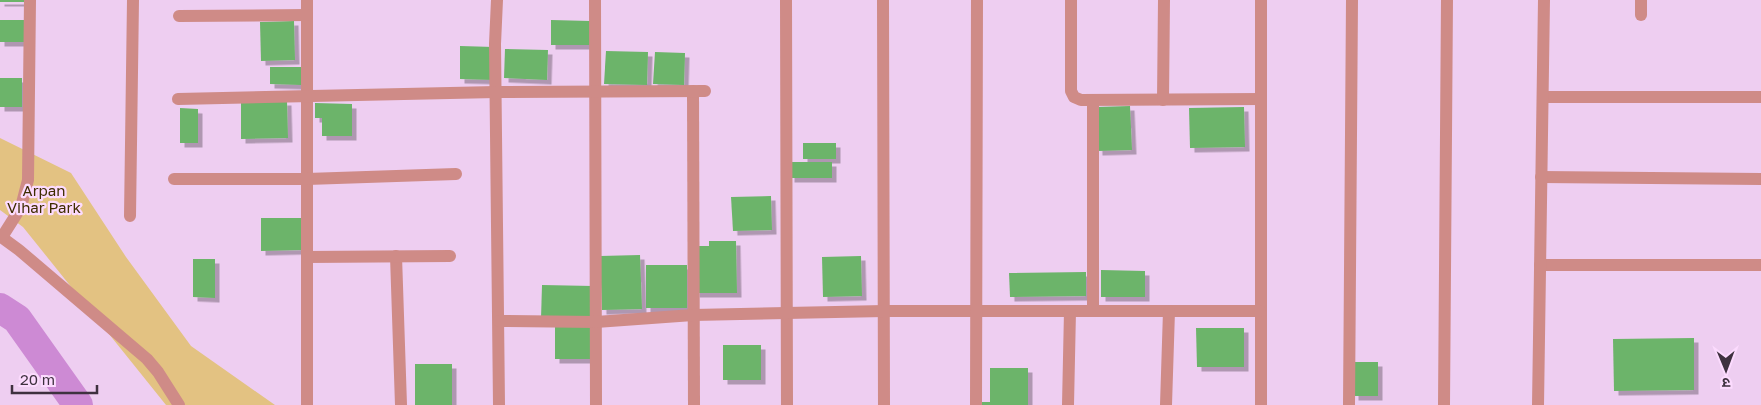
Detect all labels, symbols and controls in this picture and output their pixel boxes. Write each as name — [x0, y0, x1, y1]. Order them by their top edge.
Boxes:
park label: Arpan Vihar Park — [7, 181, 81, 216]
north arrow — [1701, 345, 1751, 395]
scale bar — [12, 362, 98, 394]
text: 20 m — [20, 370, 55, 388]
text: उ — [1721, 375, 1730, 392]

